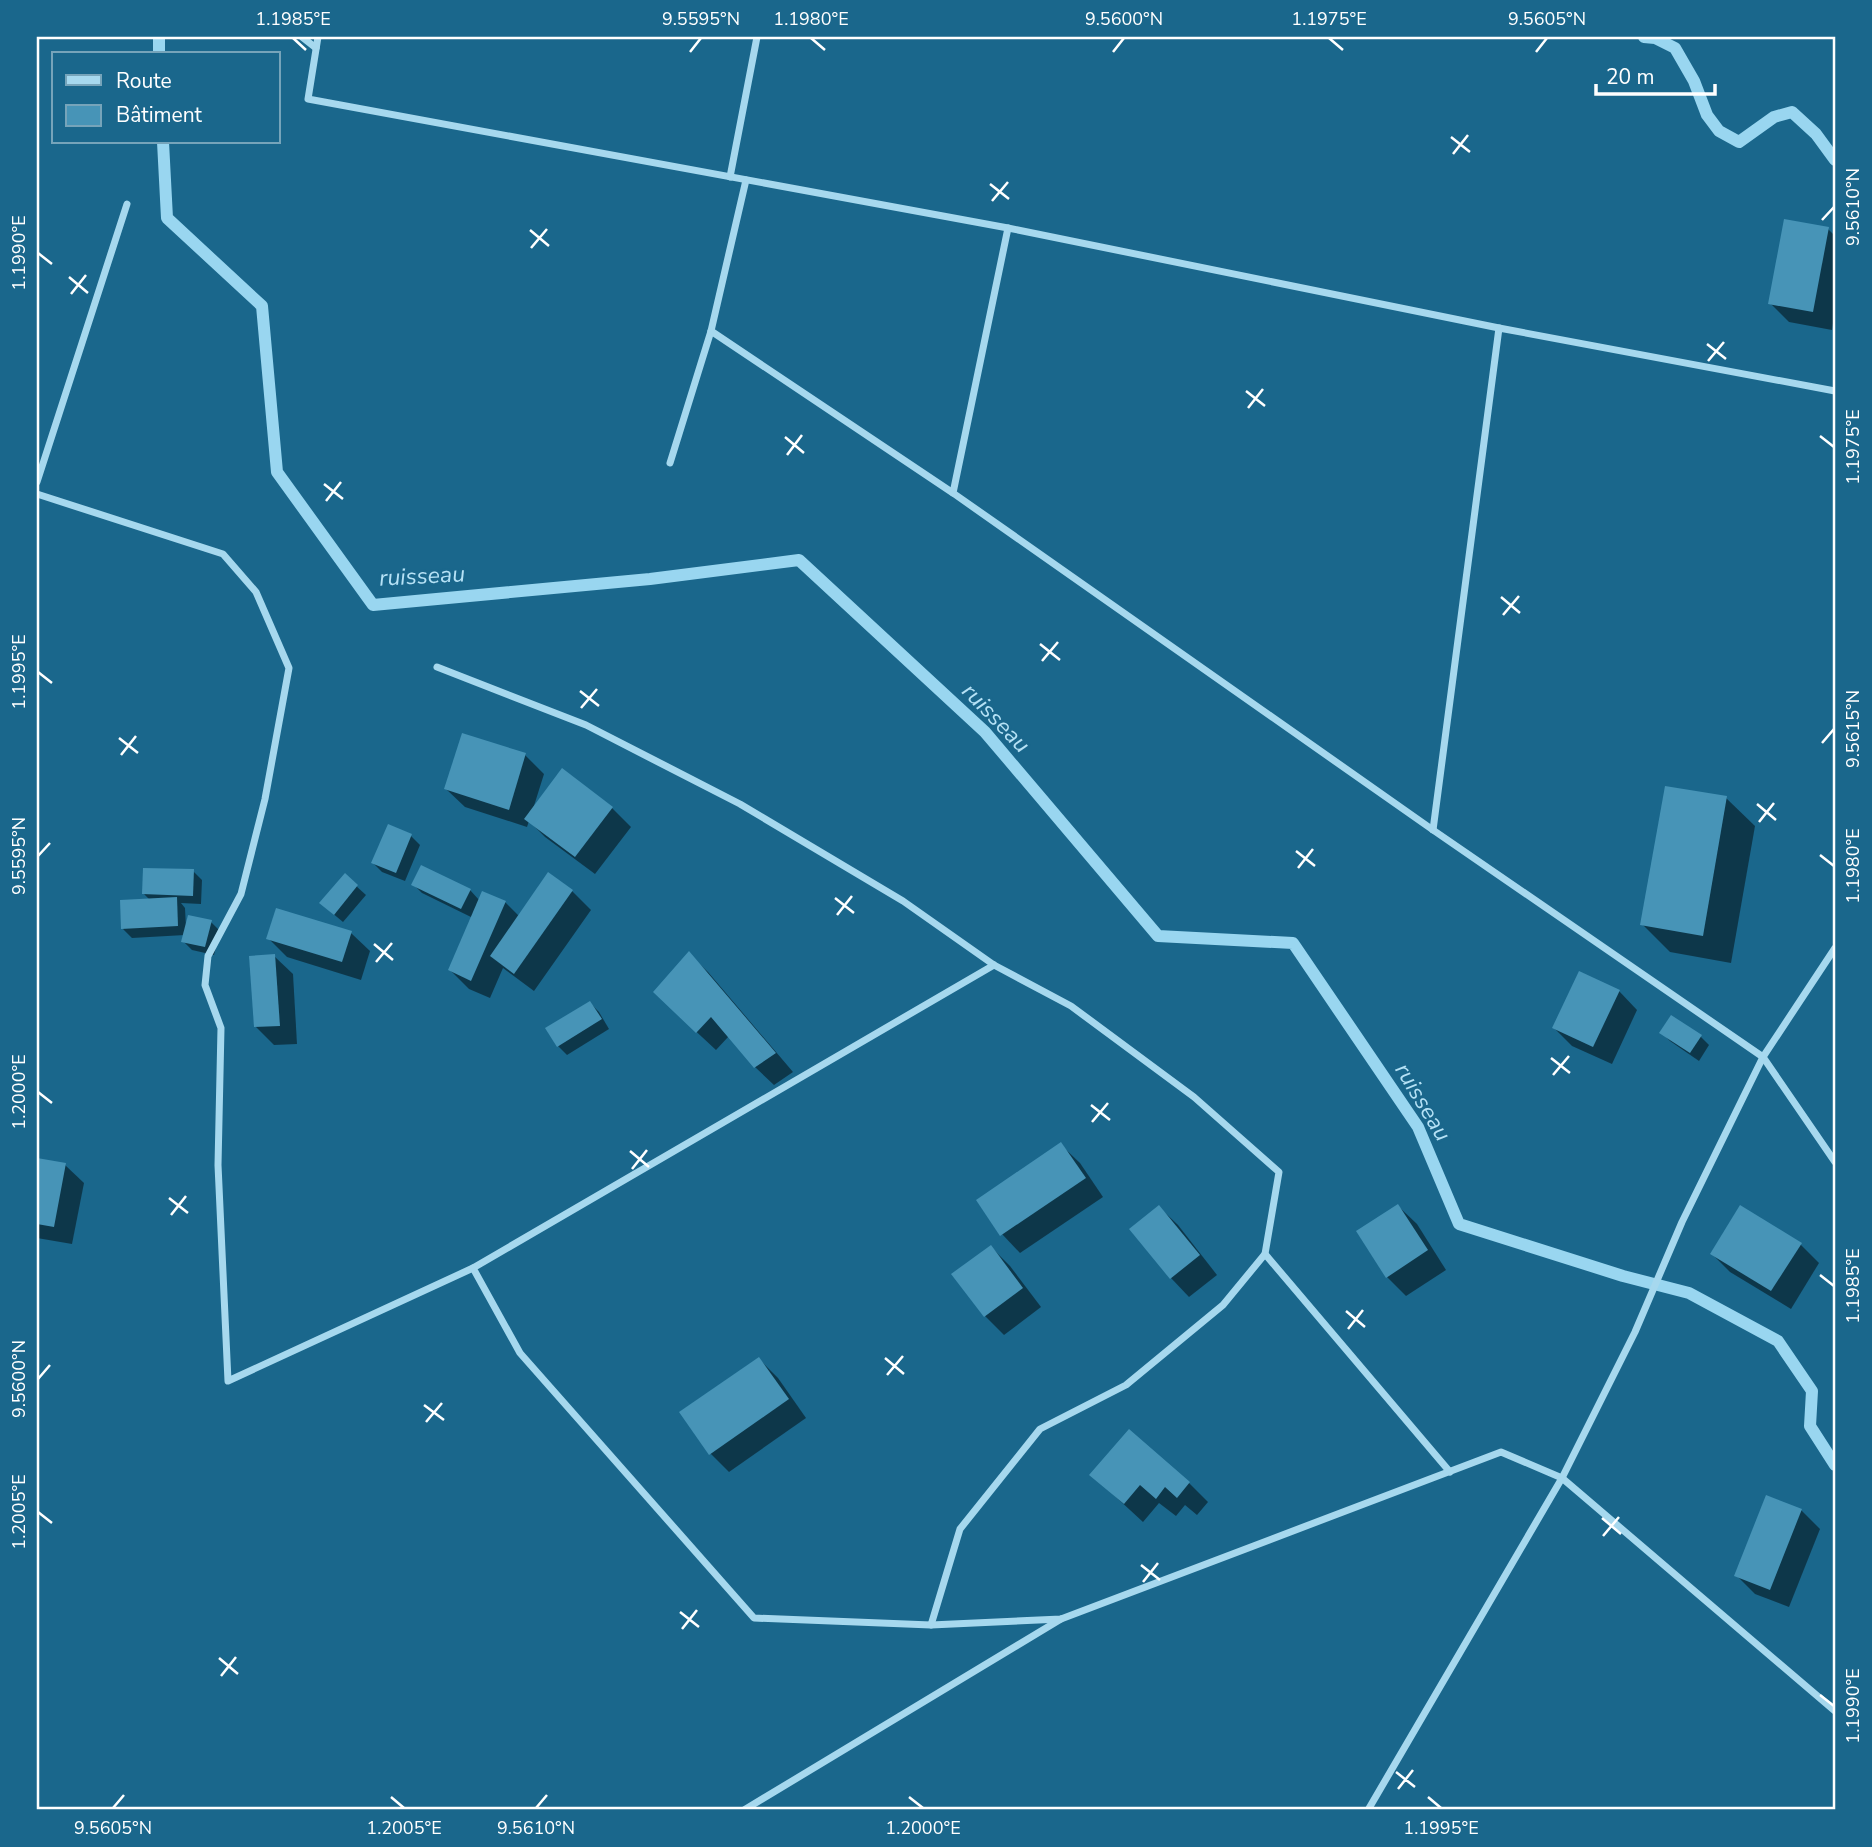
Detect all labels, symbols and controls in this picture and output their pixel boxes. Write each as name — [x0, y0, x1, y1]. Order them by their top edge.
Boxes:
text: 1.1985°E — [255, 7, 331, 31]
text: 9.5595°N — [662, 7, 740, 31]
text: 1.1980°E — [773, 7, 849, 31]
text: 9.5600°N — [1085, 7, 1163, 31]
text: 1.1975°E — [1291, 7, 1367, 31]
text: 9.5605°N — [1508, 7, 1586, 31]
legend — [52, 52, 280, 144]
scale bar — [1596, 52, 1714, 96]
text: 20 m — [1606, 63, 1655, 91]
text: Route — [116, 67, 172, 95]
text: Bâtiment — [116, 101, 203, 129]
text: 9.5610°N — [1841, 168, 1865, 246]
text: 1.1990°E — [7, 215, 31, 291]
text: 1.1975°E — [1841, 409, 1865, 485]
water label: ruisseau — [378, 558, 466, 594]
text: 1.1995°E — [7, 634, 31, 710]
water label: ruisseau — [955, 676, 1037, 760]
text: 9.5615°N — [1841, 690, 1865, 768]
text: 9.5595°N — [7, 817, 31, 895]
text: 1.1980°E — [1841, 828, 1865, 904]
text: 1.2000°E — [7, 1054, 31, 1130]
water label: ruisseau — [1388, 1057, 1458, 1147]
text: 1.1985°E — [1841, 1248, 1865, 1324]
text: 9.5600°N — [7, 1340, 31, 1418]
text: 1.2005°E — [7, 1474, 31, 1550]
text: 1.1990°E — [1841, 1668, 1865, 1744]
text: 9.5605°N — [74, 1816, 152, 1840]
text: 1.2005°E — [366, 1816, 442, 1840]
text: 9.5610°N — [497, 1816, 575, 1840]
text: 1.2000°E — [885, 1816, 961, 1840]
text: 1.1995°E — [1403, 1816, 1479, 1840]

